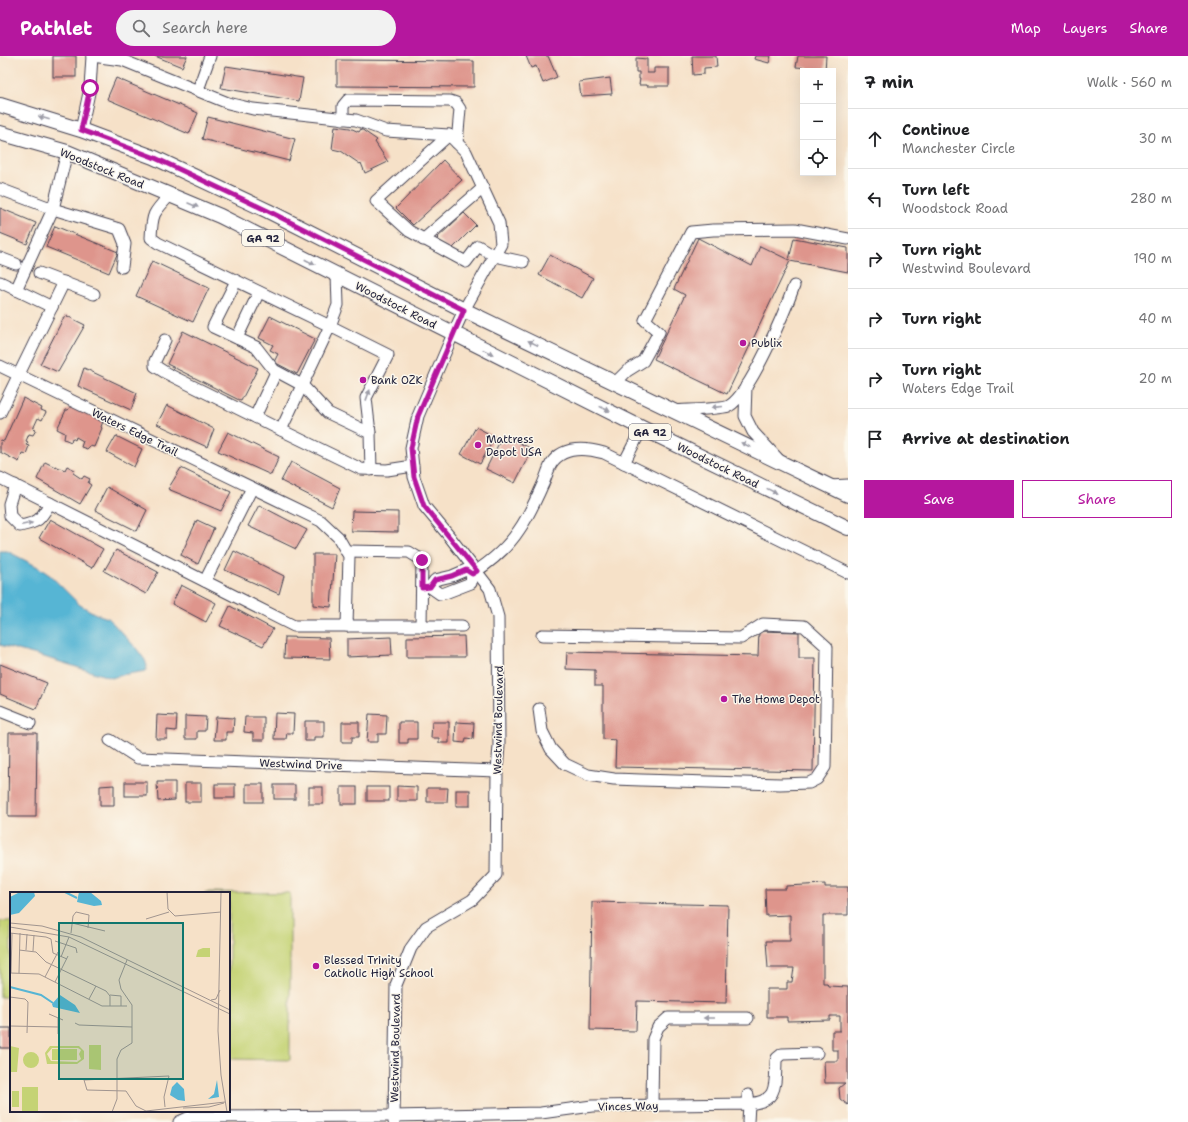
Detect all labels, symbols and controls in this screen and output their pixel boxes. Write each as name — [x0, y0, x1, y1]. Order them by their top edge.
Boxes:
search box — [116, 10, 396, 46]
text: Pathlet — [20, 16, 92, 41]
icon: search — [130, 17, 152, 39]
text: Search here — [162, 18, 248, 38]
text: Map — [1011, 19, 1041, 37]
text: Layers — [1063, 19, 1107, 37]
text: Share — [1129, 19, 1168, 37]
map controls — [800, 68, 836, 176]
button: + — [800, 68, 836, 104]
text: 7 min — [864, 71, 914, 93]
text: Walk · 560 m — [1087, 74, 1172, 91]
route start — [81, 79, 99, 97]
button: − — [800, 104, 836, 140]
one-way arrow — [37, 115, 49, 121]
text: Continue — [902, 120, 970, 140]
icon: ahead — [864, 128, 886, 150]
text: 30 m — [1138, 130, 1172, 147]
button: locate — [800, 140, 836, 176]
text: Manchester Circle — [902, 140, 1015, 157]
street label: Woodstock Road — [57, 145, 146, 192]
text: Turn left — [902, 180, 970, 200]
icon: left — [864, 188, 886, 210]
text: 280 m — [1130, 190, 1172, 207]
text: Woodstock Road — [902, 200, 1008, 217]
one-way arrow — [188, 202, 199, 208]
road number: GA 92 — [242, 230, 284, 246]
text: Turn right — [902, 240, 982, 260]
icon: right — [864, 248, 886, 270]
text: 190 m — [1133, 250, 1172, 267]
one-way arrow — [304, 259, 316, 265]
text: Westwind Boulevard — [902, 260, 1031, 277]
street label: Woodstock Road — [352, 278, 439, 333]
icon: right — [864, 308, 886, 330]
text: Turn right — [902, 309, 982, 329]
text: 40 m — [1138, 310, 1172, 327]
place label: Publix — [751, 336, 782, 351]
marker: Publix — [738, 338, 748, 348]
one-way arrow — [527, 340, 539, 346]
one-way arrow — [482, 348, 494, 355]
text: Turn right — [902, 360, 982, 380]
icon: right — [864, 368, 886, 390]
text: 20 m — [1139, 370, 1172, 387]
place label: Bank OZK — [371, 373, 423, 388]
marker: Bank OZK — [358, 375, 368, 385]
text: Waters Edge Trail — [902, 380, 1014, 397]
one-way arrow — [366, 388, 372, 400]
one-way arrow — [711, 404, 723, 411]
street label: Waters Edge Trail — [89, 405, 181, 460]
one-way arrow — [599, 406, 610, 413]
road number: GA 92 — [629, 424, 671, 440]
icon: arrive — [864, 428, 886, 450]
text: Arrive at destination — [902, 429, 1070, 449]
place label: Mattress Depot USA — [486, 432, 542, 460]
street label: Woodstock Road — [674, 439, 761, 492]
marker: Mattress Depot USA — [473, 440, 483, 450]
one-way arrow — [740, 442, 751, 448]
button: Save — [864, 480, 1014, 518]
button: Share — [1022, 480, 1172, 518]
one-way arrow — [766, 488, 777, 494]
one-way arrow — [20, 521, 33, 527]
route end — [413, 551, 431, 569]
street label: Westwind Boulevard — [490, 665, 507, 775]
place label: The Home Depot — [732, 692, 820, 707]
marker: The Home Depot — [719, 694, 729, 704]
street label: Westwind Drive — [259, 756, 343, 773]
inset map — [10, 892, 230, 1112]
place label: Blessed Trinity Catholic High School — [324, 953, 434, 981]
marker: Blessed Trinity Catholic High School — [311, 961, 321, 971]
street label: Westwind Boulevard — [387, 993, 404, 1103]
one-way arrow — [702, 1015, 715, 1021]
street label: Vinces Way — [597, 1098, 659, 1115]

